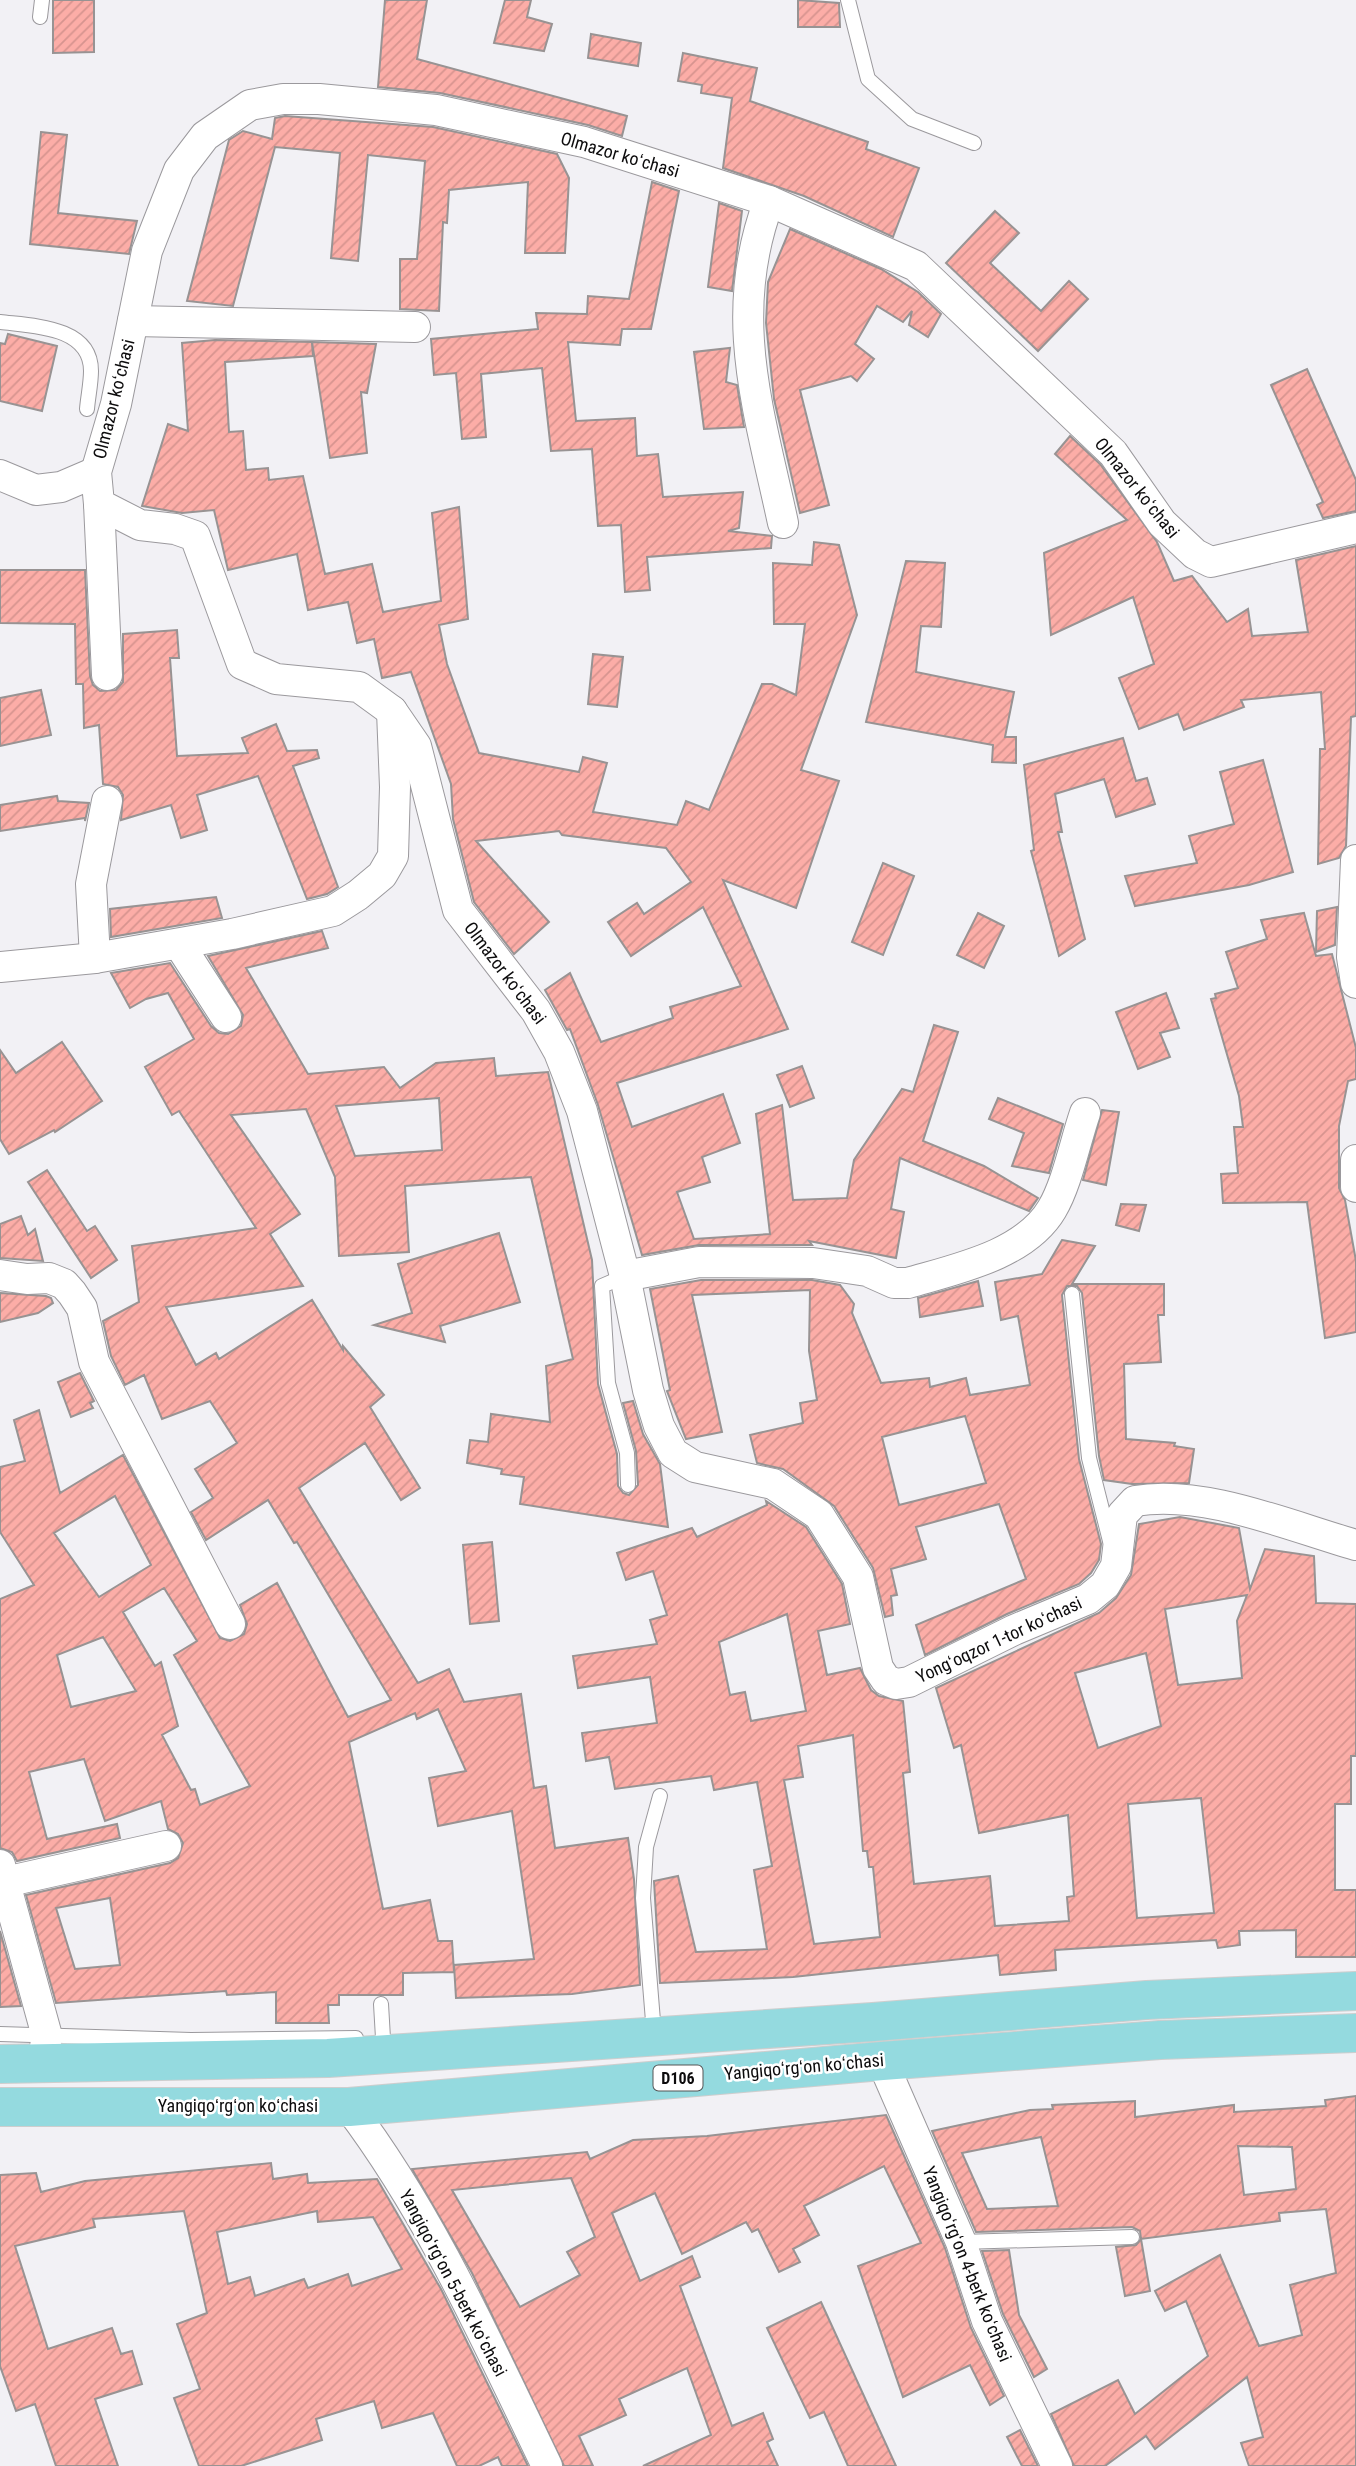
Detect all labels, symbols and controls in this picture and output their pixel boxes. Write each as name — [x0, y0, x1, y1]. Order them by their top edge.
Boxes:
street label: Olmazor koʻchasi — [558, 128, 682, 182]
street label: Olmazor koʻchasi — [88, 337, 139, 461]
street label: Olmazor koʻchasi — [1091, 433, 1184, 542]
street label: Olmazor koʻchasi — [460, 917, 551, 1028]
street label: Yongʻoqzor 1-tor koʻchasi — [913, 1592, 1085, 1687]
street label: Yangiqoʻrgʻon koʻchasi — [723, 2049, 885, 2084]
road number: D106 — [654, 2066, 702, 2090]
street label: Yangiqoʻrgʻon koʻchasi — [158, 2095, 318, 2116]
street label: Yangiqoʻrgʻon 4-berk koʻchasi — [919, 2163, 1016, 2365]
street label: Yangiqoʻrgʻon 5-berk koʻchasi — [395, 2186, 512, 2380]

